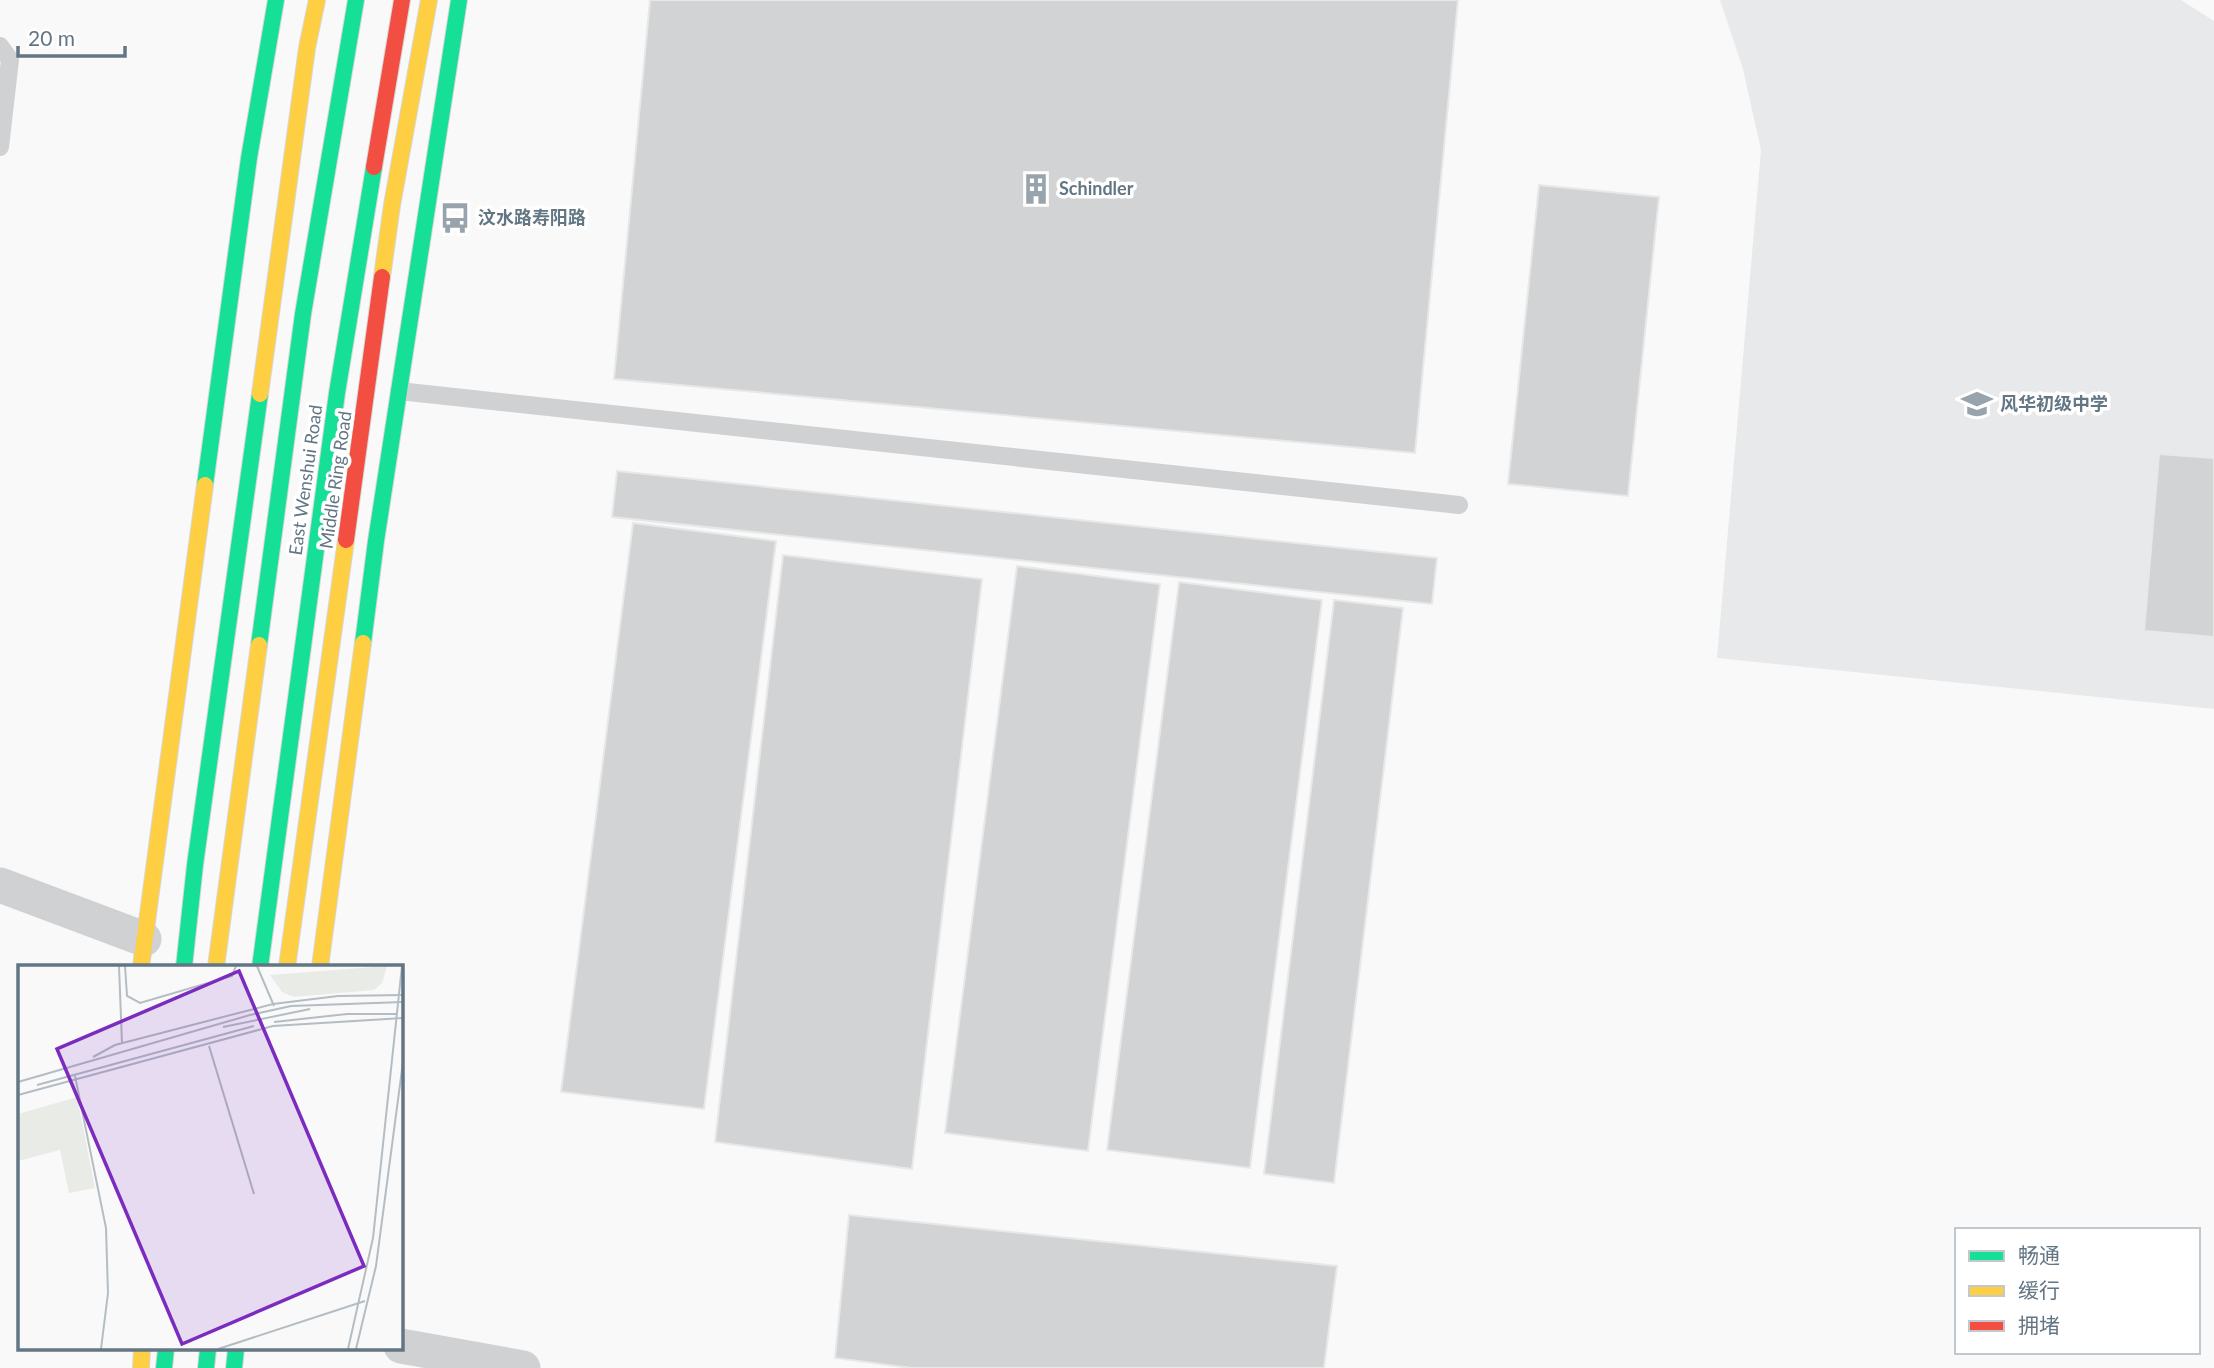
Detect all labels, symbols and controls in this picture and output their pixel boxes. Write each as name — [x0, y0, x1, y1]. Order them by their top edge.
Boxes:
scale bar — [18, 14, 124, 58]
text: 20 m — [28, 25, 75, 50]
building icon: Schindler — [1019, 172, 1053, 206]
place label: Schindler — [1059, 177, 1134, 199]
bus stop icon: 汶水路寿阳路 — [438, 201, 472, 235]
place label: 汶水路寿阳路 — [478, 206, 586, 228]
school or university icon: 风华初级中学 — [1960, 387, 1994, 421]
place label: 风华初级中学 — [2000, 392, 2108, 414]
street label: East Wenshui Road — [284, 403, 326, 557]
street label: Middle Ring Road — [314, 410, 356, 550]
inset map — [18, 965, 402, 1350]
legend — [1955, 1228, 2200, 1354]
text: 畅通 — [2018, 1242, 2060, 1267]
text: 缓行 — [2018, 1277, 2060, 1302]
text: 拥堵 — [2018, 1312, 2060, 1337]

